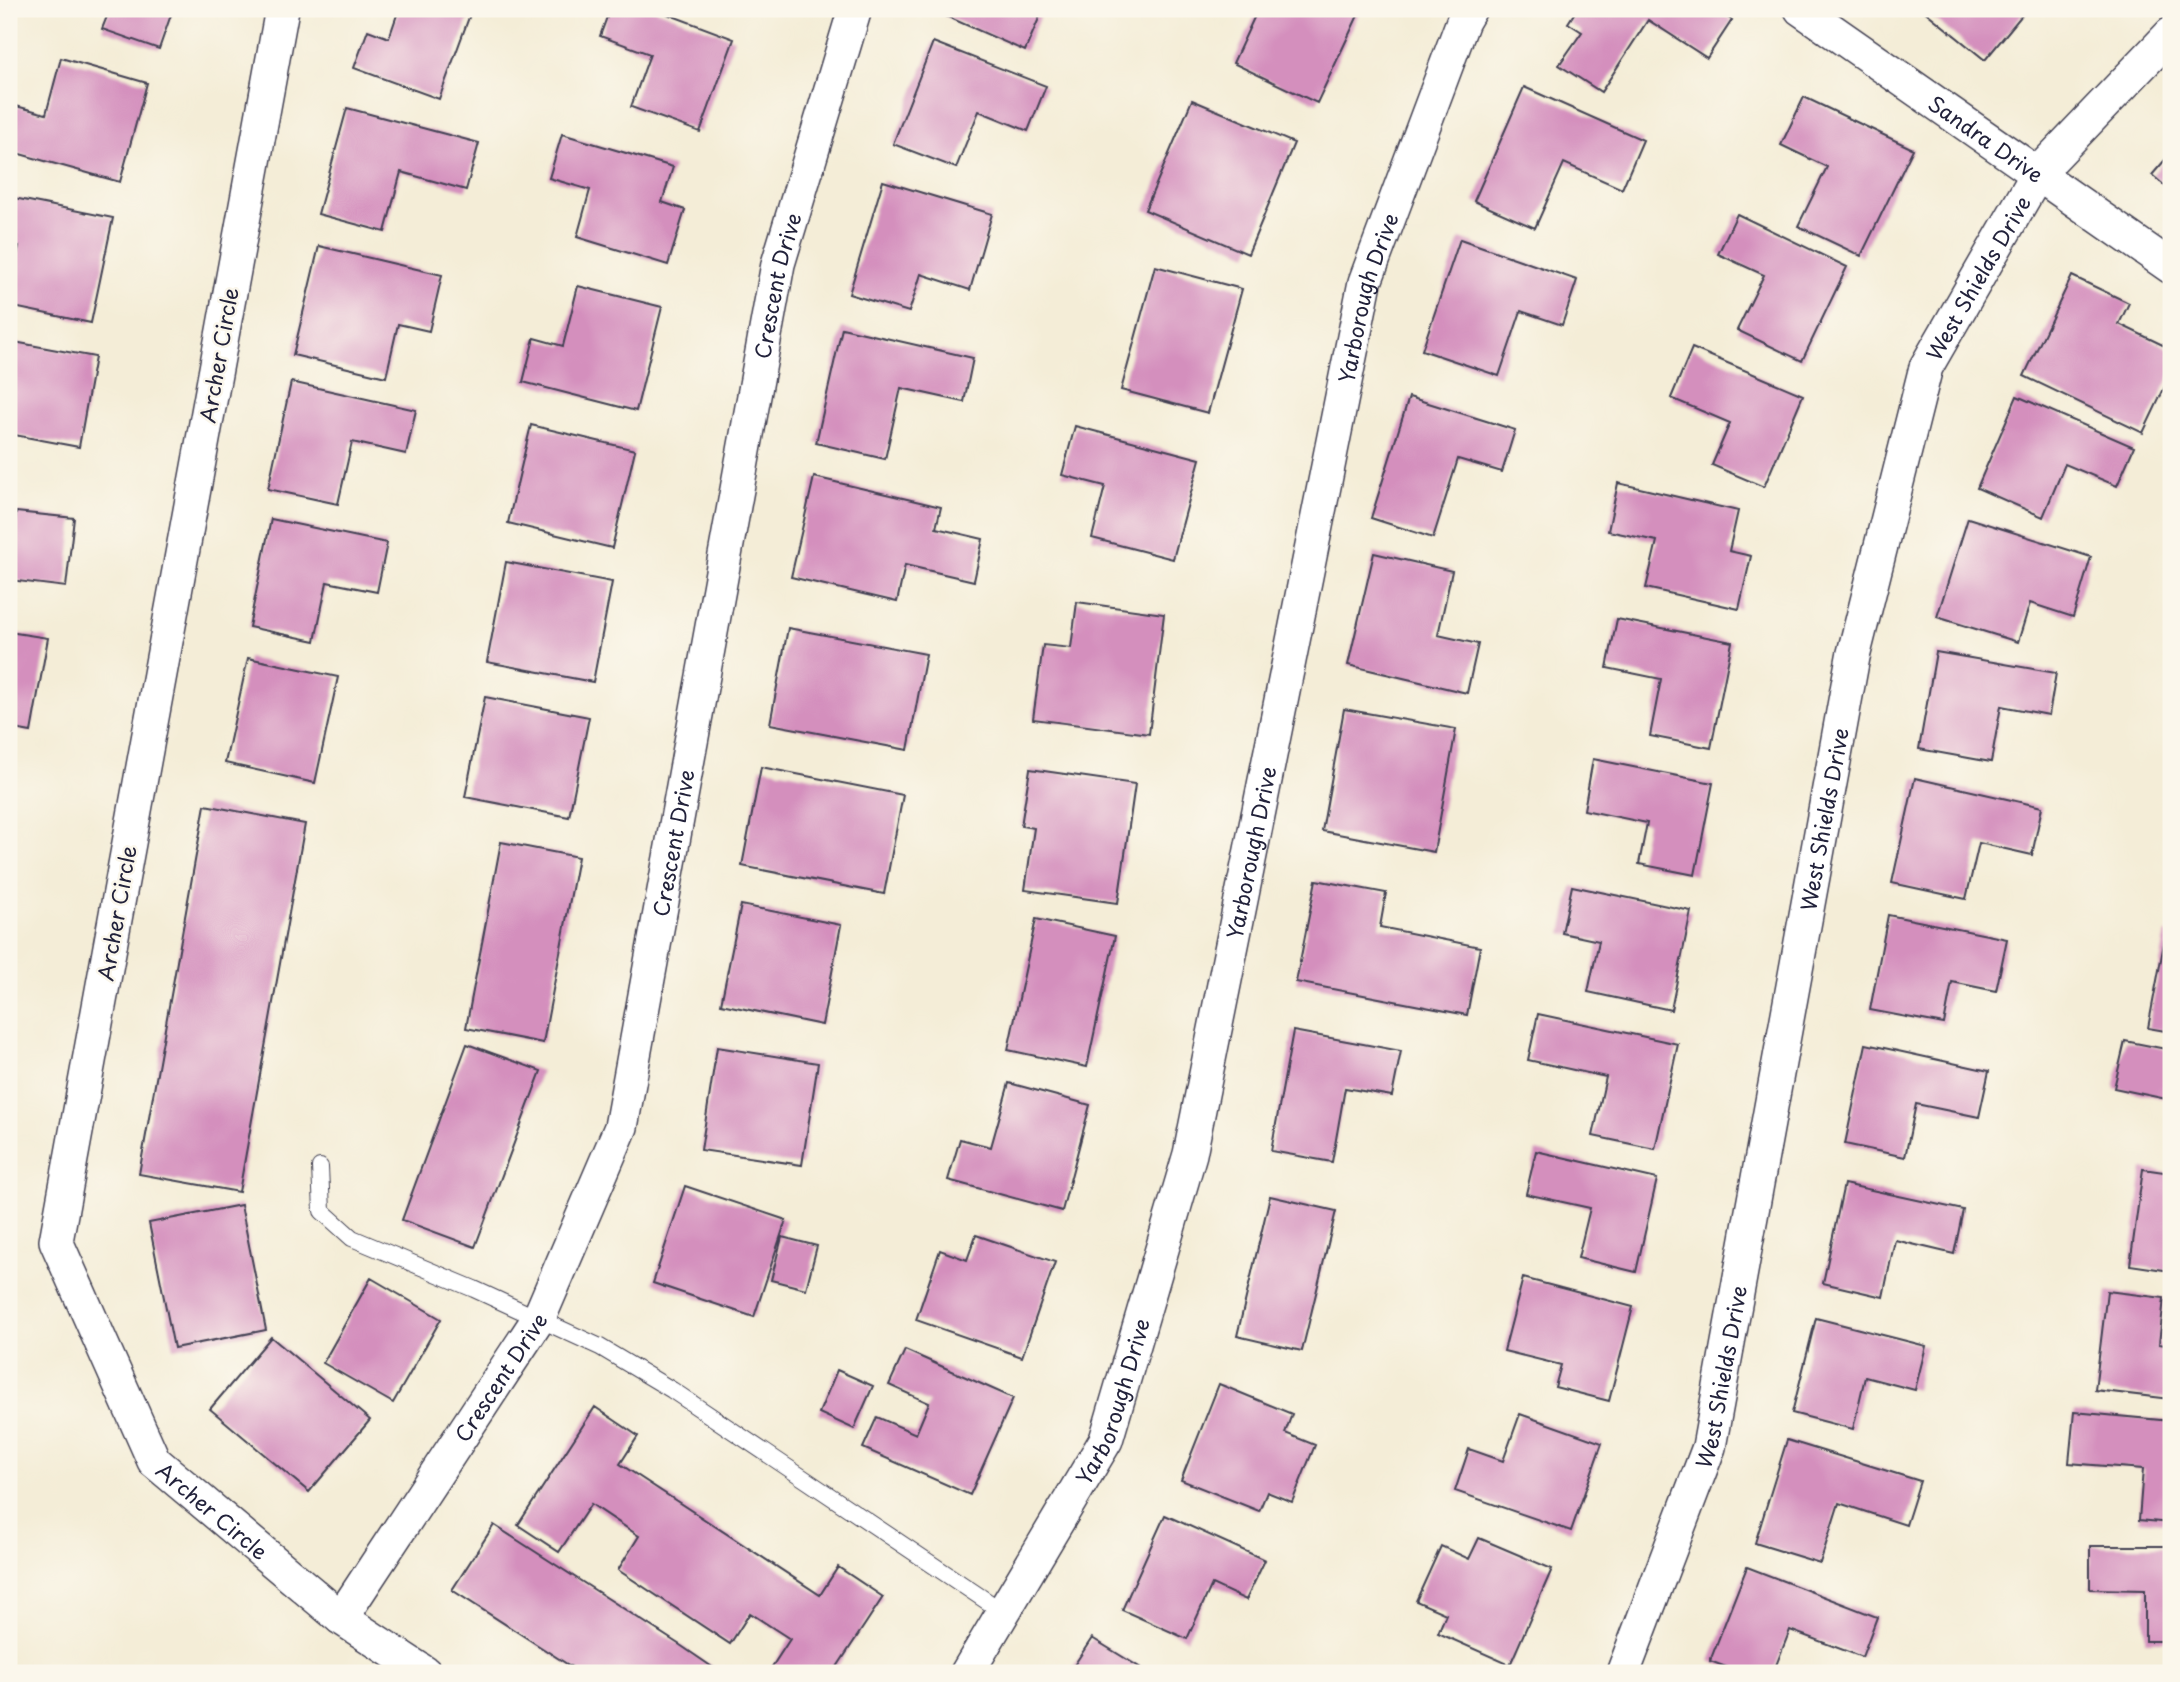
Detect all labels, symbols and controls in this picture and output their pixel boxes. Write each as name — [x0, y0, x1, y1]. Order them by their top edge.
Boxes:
street label: Sandra Drive — [1922, 87, 2051, 190]
street label: West Shields Drive — [1917, 189, 2038, 366]
street label: Yarborough Drive — [1329, 208, 1406, 386]
street label: Crescent Drive — [745, 209, 809, 361]
street label: Archer Circle — [190, 285, 246, 425]
street label: West Shields Drive — [1791, 725, 1856, 913]
street label: Yarborough Drive — [1218, 763, 1283, 942]
street label: Crescent Drive — [644, 767, 702, 919]
street label: Archer Circle — [88, 843, 144, 983]
street label: West Shields Drive — [1686, 1283, 1754, 1473]
street label: Crescent Drive — [446, 1306, 555, 1448]
street label: Yarborough Drive — [1067, 1314, 1157, 1490]
street label: Archer Circle — [150, 1454, 276, 1567]

